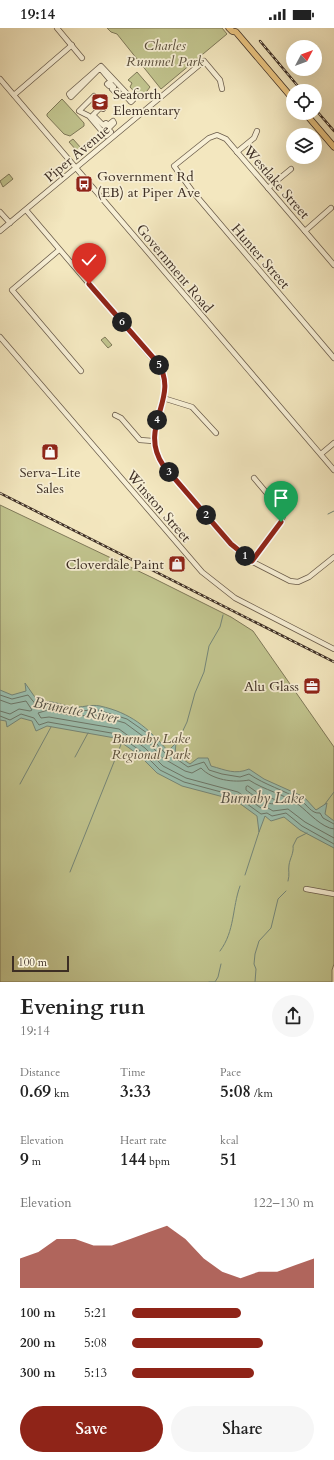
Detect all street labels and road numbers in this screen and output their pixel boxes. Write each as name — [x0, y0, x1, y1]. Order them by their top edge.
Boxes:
street label: Piper Avenue — [40, 120, 114, 186]
street label: Westlake Street — [239, 141, 314, 224]
street label: Government Road — [132, 220, 218, 317]
street label: Hunter Street — [227, 220, 295, 293]
street label: Winston Street — [121, 466, 196, 547]

